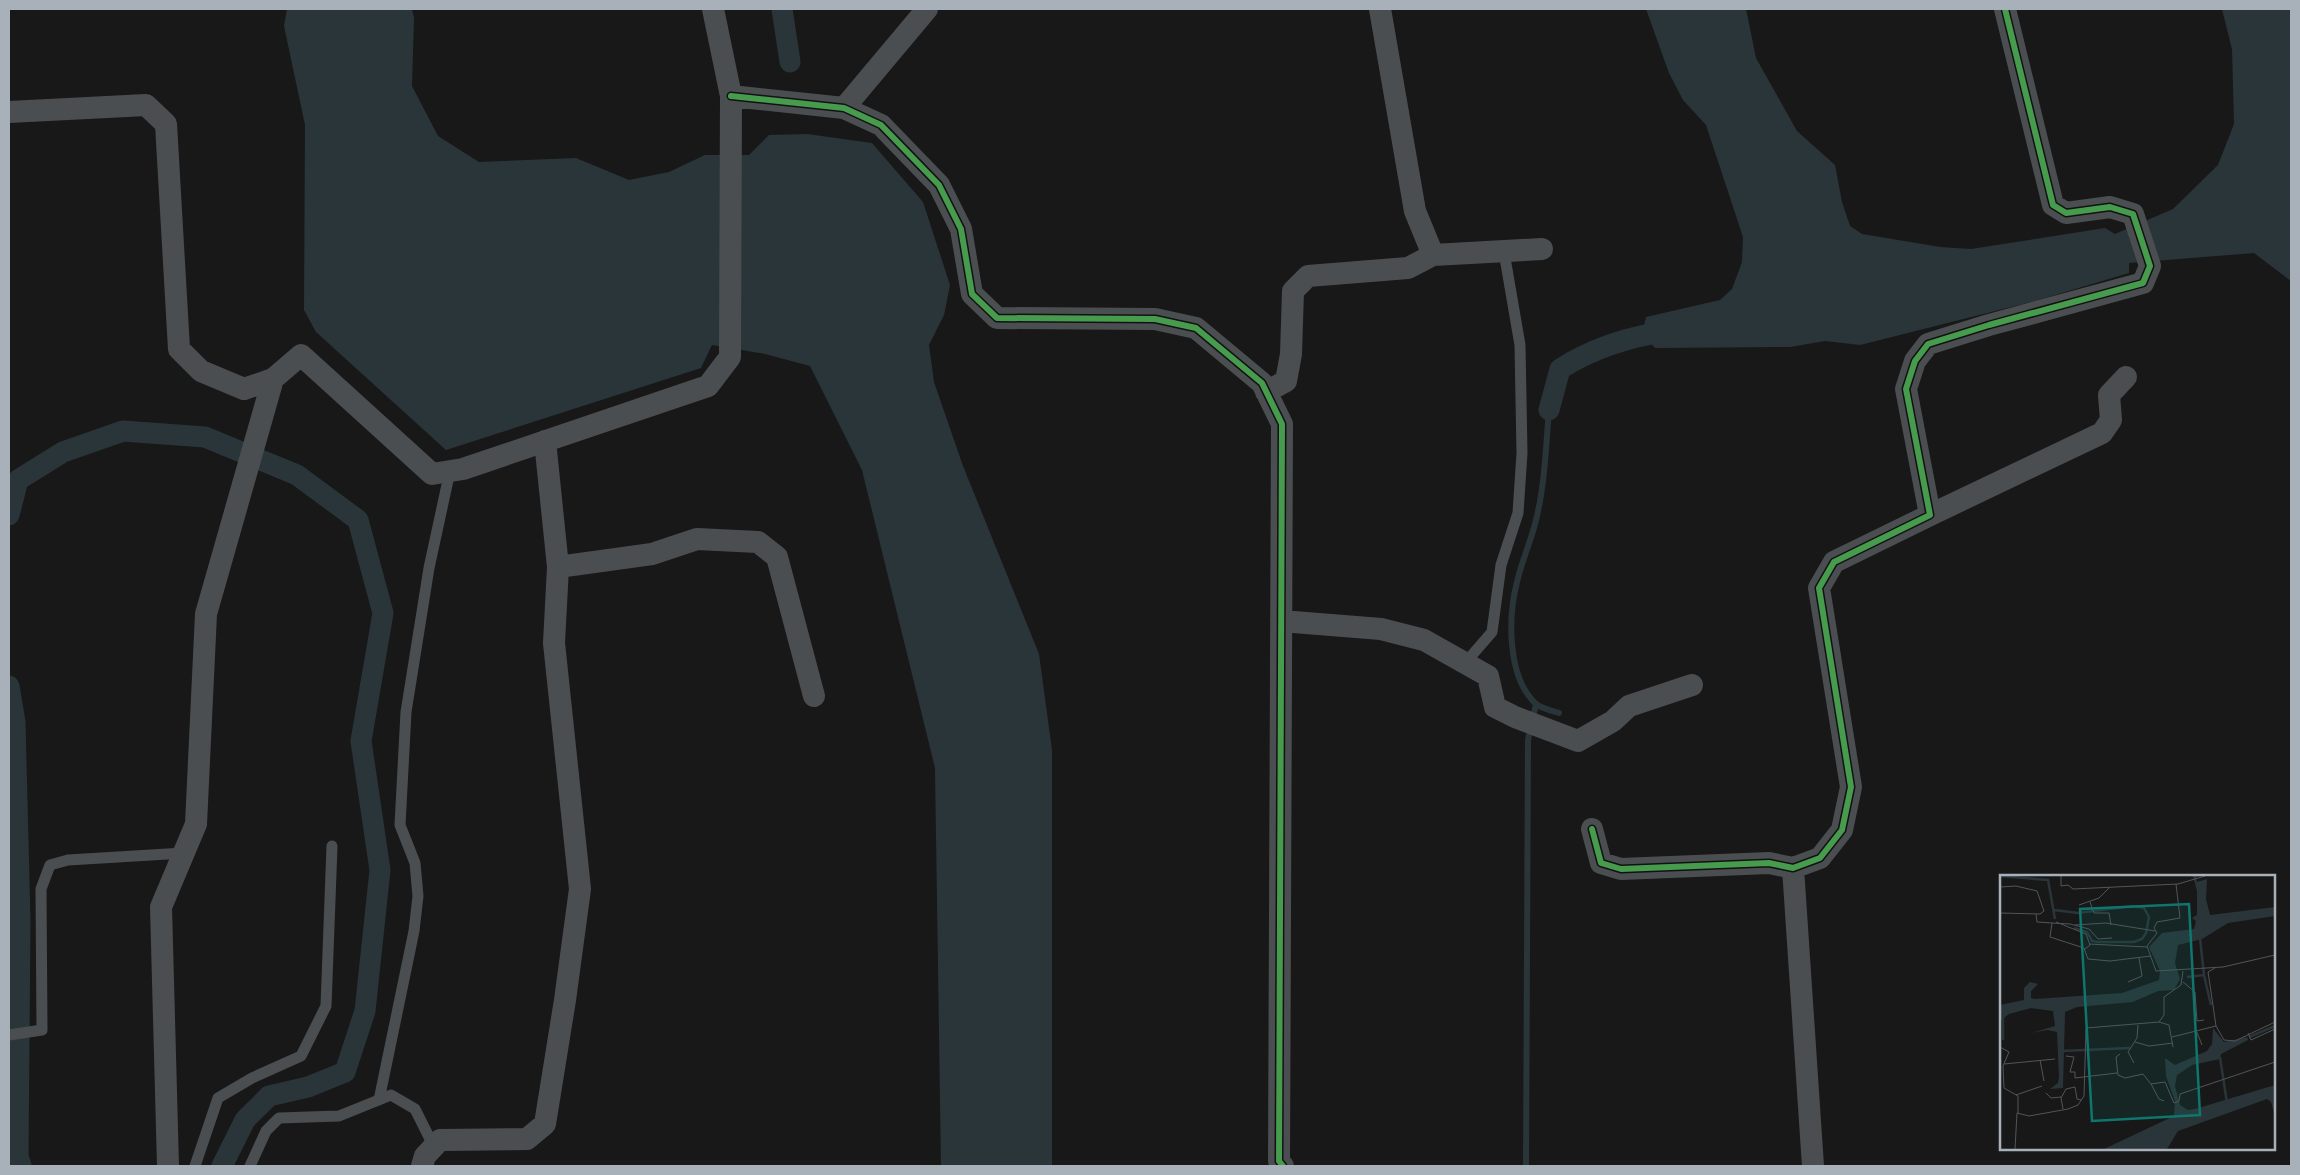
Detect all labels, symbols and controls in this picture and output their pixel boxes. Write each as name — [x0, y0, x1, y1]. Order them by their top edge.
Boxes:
inset map — [2000, 875, 2275, 1150]

